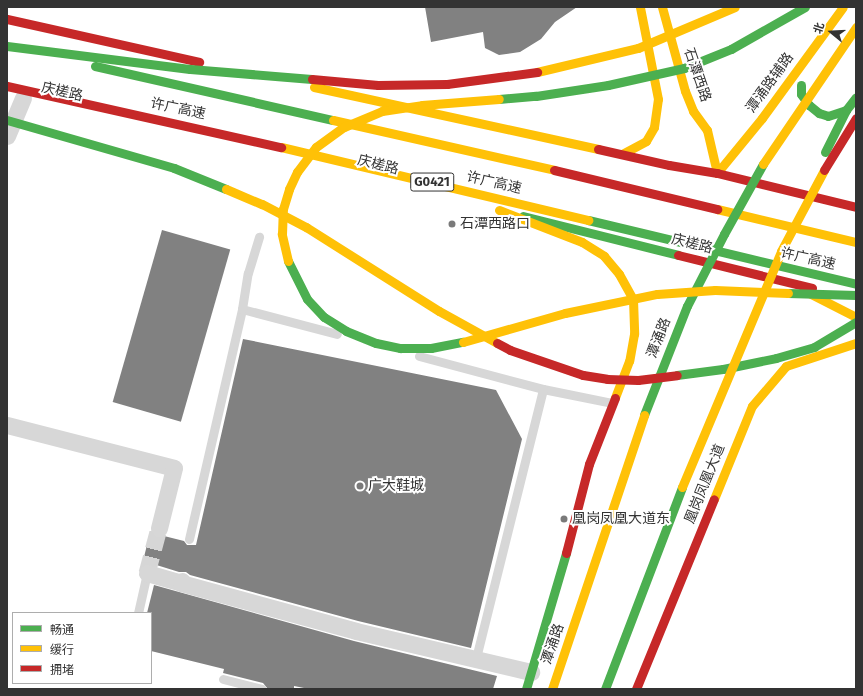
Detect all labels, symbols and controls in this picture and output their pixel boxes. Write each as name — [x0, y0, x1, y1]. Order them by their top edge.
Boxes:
north arrow — [811, 12, 851, 52]
text: 北 — [811, 21, 827, 35]
street label: 石潭西路 — [680, 46, 714, 104]
street label: 潭涌路辅路 — [743, 50, 797, 116]
street label: 庆槎路 — [40, 79, 84, 105]
street label: 许广高速 — [149, 95, 207, 123]
street label: 庆槎路 — [356, 152, 400, 178]
street label: 许广高速 — [465, 169, 523, 197]
road number: G0421 — [410, 171, 454, 193]
place label: 石潭西路口 — [460, 216, 530, 232]
marker: 石潭西路口 — [447, 219, 457, 229]
street label: 庆槎路 — [670, 231, 714, 257]
street label: 许广高速 — [779, 245, 837, 273]
street label: 潭涌路 — [644, 315, 674, 361]
street label: 凰岗凤凰大道 — [681, 442, 729, 526]
place label: 广大鞋城 — [368, 478, 424, 494]
marker: 广大鞋城 — [355, 481, 365, 491]
place label: 凰岗凤凰大道东 — [572, 511, 670, 527]
marker: 凰岗凤凰大道东 — [559, 514, 569, 524]
legend — [12, 612, 152, 684]
street label: 潭涌路 — [538, 621, 568, 667]
text: 畅通 — [50, 623, 74, 637]
text: 缓行 — [50, 643, 74, 657]
text: 拥堵 — [50, 663, 74, 677]

